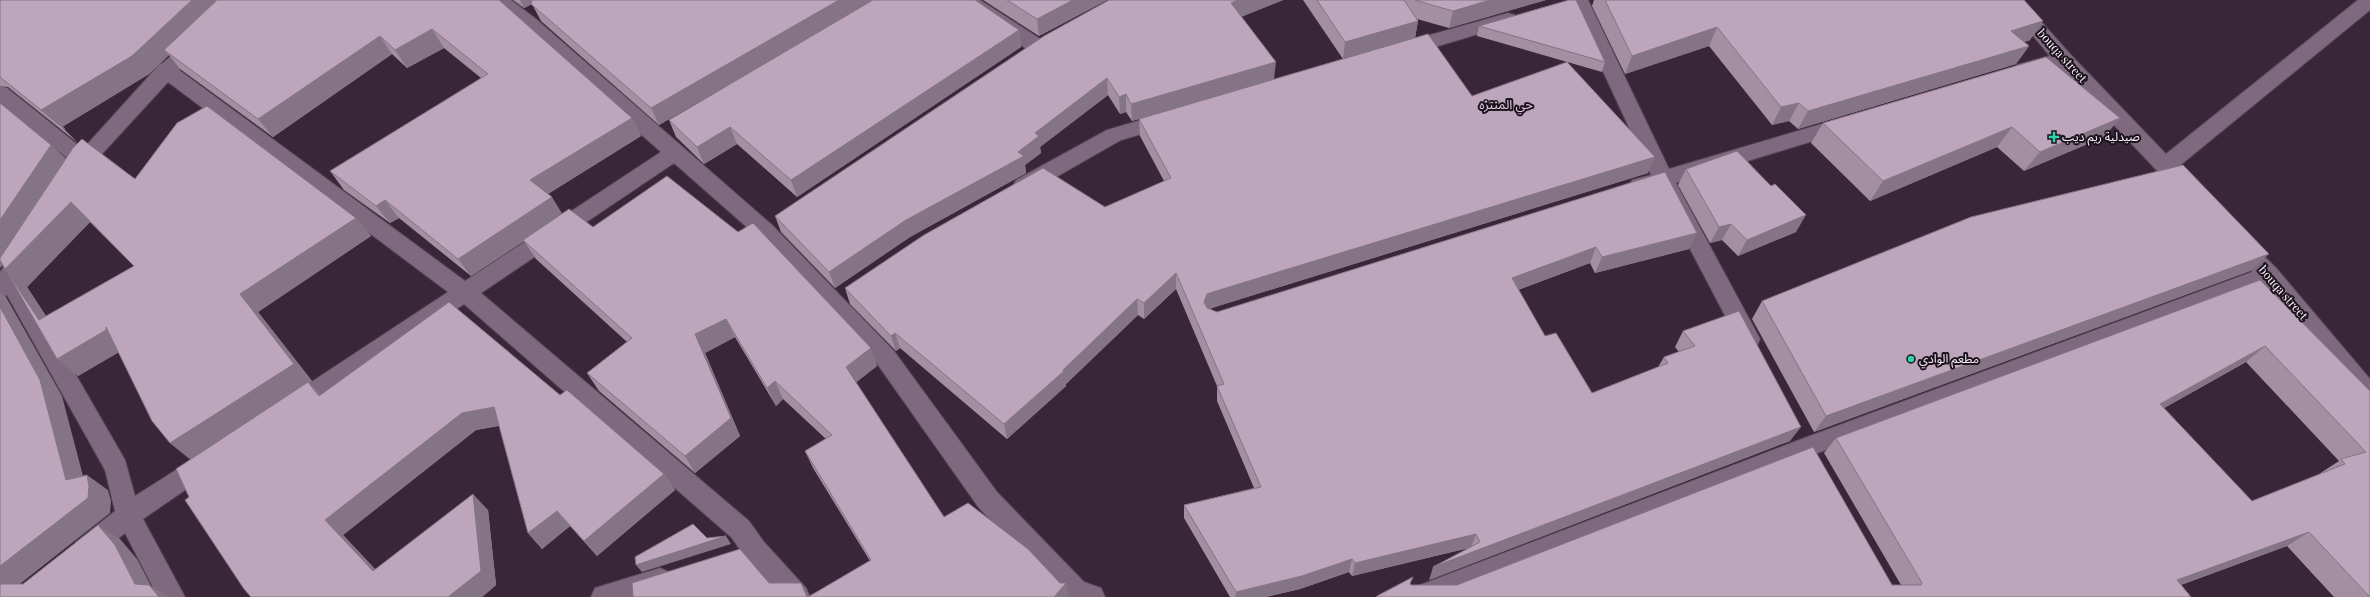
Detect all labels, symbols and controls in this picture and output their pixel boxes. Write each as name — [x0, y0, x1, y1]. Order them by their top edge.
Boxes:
street label: bouqa street — [2034, 25, 2092, 86]
district label: حي المنتزه — [1479, 95, 1533, 115]
place label: صيدلية ريم ديب — [2062, 128, 2140, 146]
marker: صيدلية ريم ديب — [2049, 132, 2059, 142]
street label: bouqa street — [2256, 262, 2312, 323]
place label: مطعم الوادي — [1919, 350, 1979, 369]
marker: مطعم الوادي — [1906, 354, 1916, 364]

